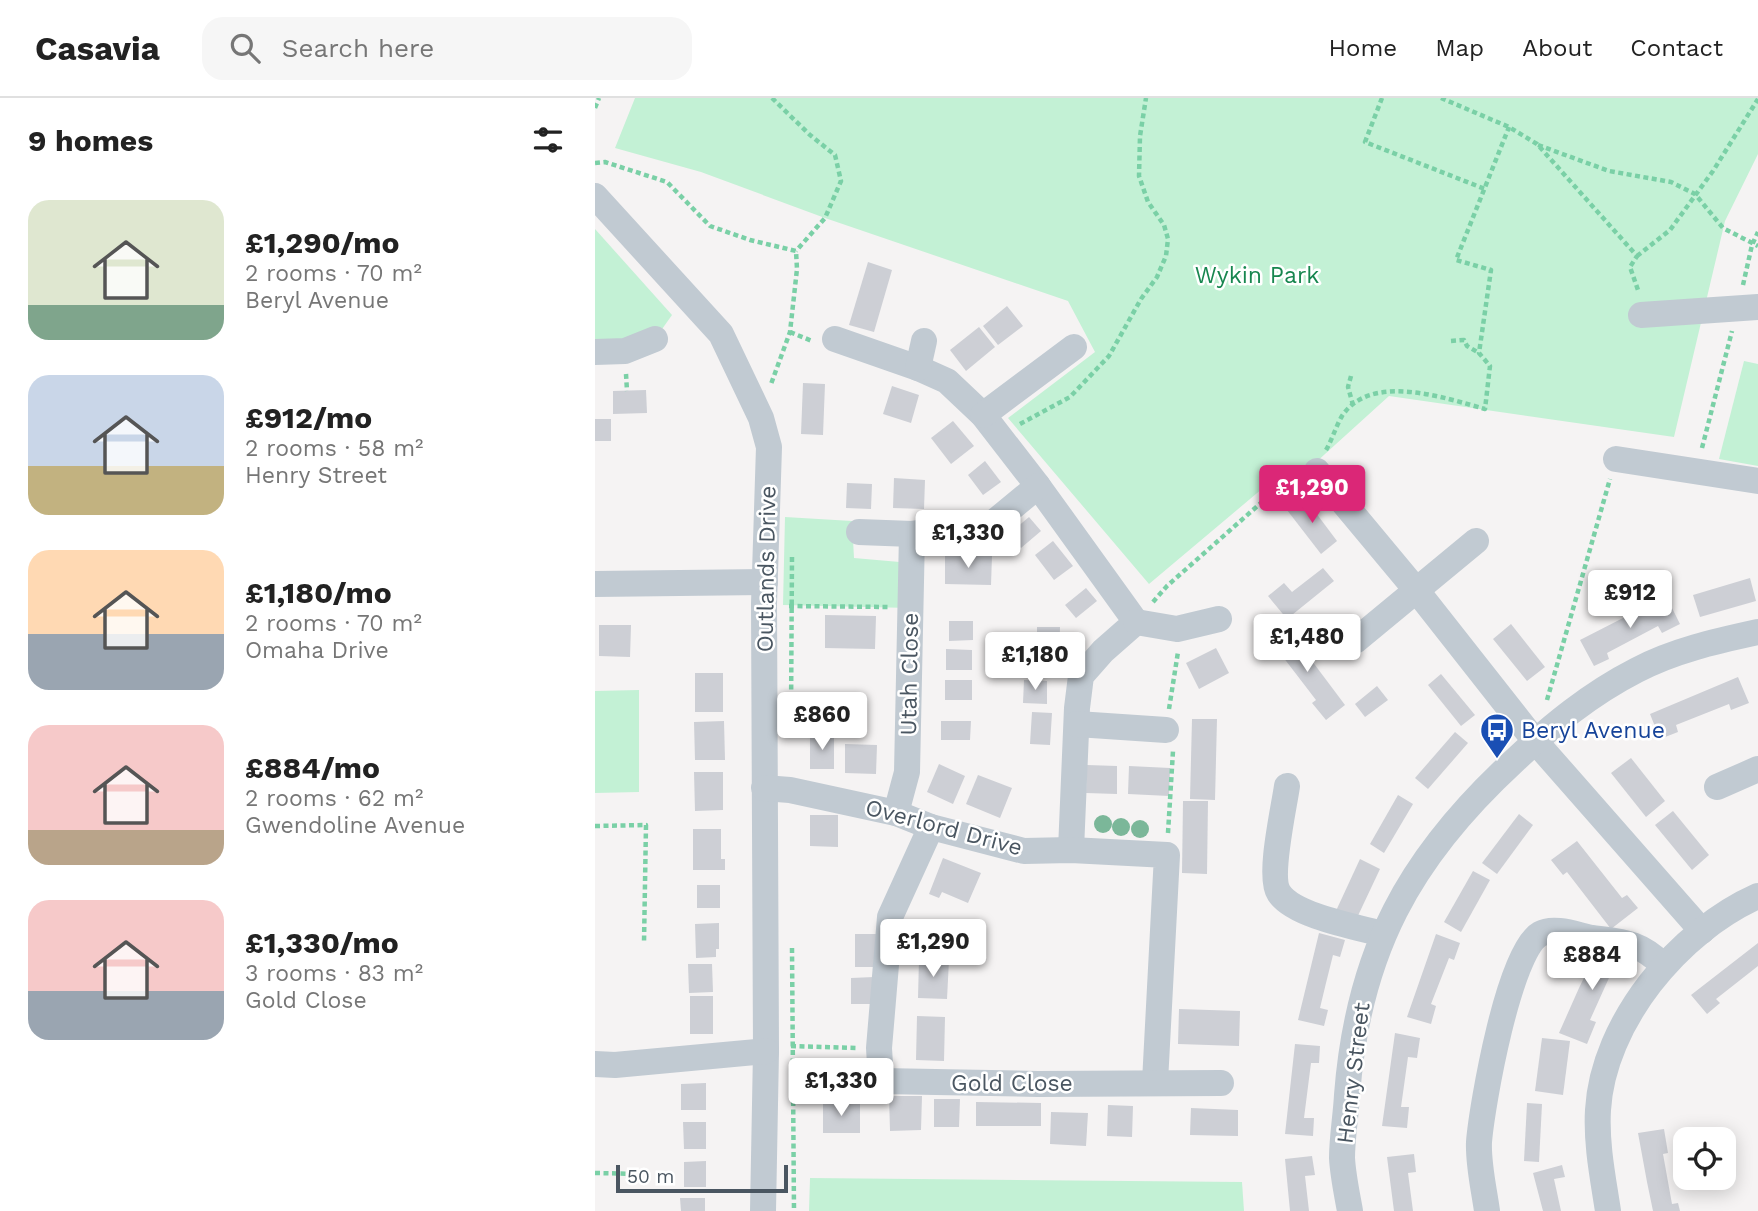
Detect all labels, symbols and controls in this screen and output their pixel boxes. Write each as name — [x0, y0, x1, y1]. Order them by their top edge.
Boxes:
search box — [202, 17, 692, 80]
text: Casavia — [35, 29, 160, 68]
icon: search — [226, 29, 264, 67]
text: Search here — [282, 33, 434, 63]
text: Home — [1329, 34, 1397, 62]
text: Map — [1435, 34, 1484, 62]
text: About — [1522, 34, 1592, 62]
text: Contact — [1630, 34, 1723, 62]
icon: filters — [529, 121, 567, 159]
text: 9 homes — [28, 123, 153, 158]
text: £1,290/mo — [245, 225, 399, 260]
icon: home — [84, 228, 168, 312]
text: 2 rooms · 70 m² — [245, 260, 422, 287]
park label: Wykin Park — [1195, 262, 1319, 289]
text: Beryl Avenue — [245, 287, 389, 314]
text: £912/mo — [245, 400, 372, 435]
icon: home — [84, 403, 168, 487]
text: 2 rooms · 58 m² — [245, 435, 424, 462]
text: Henry Street — [245, 462, 387, 489]
pin: £1,290 — [1255, 466, 1369, 525]
text: £1,290 — [1275, 474, 1349, 501]
street label: Outlands Drive — [752, 485, 781, 653]
pin: £1,330 — [911, 510, 1025, 570]
text: £1,330 — [932, 519, 1004, 546]
pin: £912 — [1589, 570, 1671, 630]
text: £1,180/mo — [245, 575, 392, 610]
icon: home — [84, 578, 168, 662]
text: £912 — [1604, 579, 1656, 606]
text: 2 rooms · 70 m² — [245, 610, 422, 637]
street label: Utah Close — [895, 612, 924, 736]
pin: £1,480 — [1250, 614, 1364, 674]
text: £1,480 — [1270, 623, 1344, 650]
pin: £1,180 — [978, 632, 1092, 692]
text: Omaha Drive — [245, 637, 389, 664]
text: £1,180 — [1001, 641, 1069, 668]
pin: £860 — [781, 692, 863, 752]
text: £860 — [793, 701, 851, 728]
bus stop icon: Beryl Avenue — [1478, 711, 1516, 760]
place label: Beryl Avenue — [1521, 717, 1665, 744]
text: £884/mo — [245, 750, 380, 785]
icon: home — [84, 753, 168, 837]
text: 2 rooms · 62 m² — [245, 785, 423, 812]
street label: Overlord Drive — [863, 794, 1025, 861]
text: Gwendoline Avenue — [245, 812, 465, 839]
pin: £1,290 — [876, 920, 990, 979]
text: £1,330/mo — [245, 925, 399, 960]
icon: home — [84, 928, 168, 1012]
text: £1,290 — [896, 928, 970, 955]
pin: £884 — [1551, 932, 1633, 992]
text: £884 — [1563, 941, 1621, 968]
text: 3 rooms · 83 m² — [245, 960, 423, 987]
text: Gold Close — [245, 987, 367, 1014]
street label: Henry Street — [1331, 1001, 1376, 1145]
pin: £1,330 — [784, 1058, 898, 1118]
text: £1,330 — [805, 1067, 877, 1094]
street label: Gold Close — [951, 1070, 1073, 1097]
map controls — [1673, 1127, 1736, 1190]
button: locate — [1673, 1127, 1736, 1190]
scale bar — [616, 1162, 787, 1194]
text: 50 m — [627, 1165, 674, 1188]

